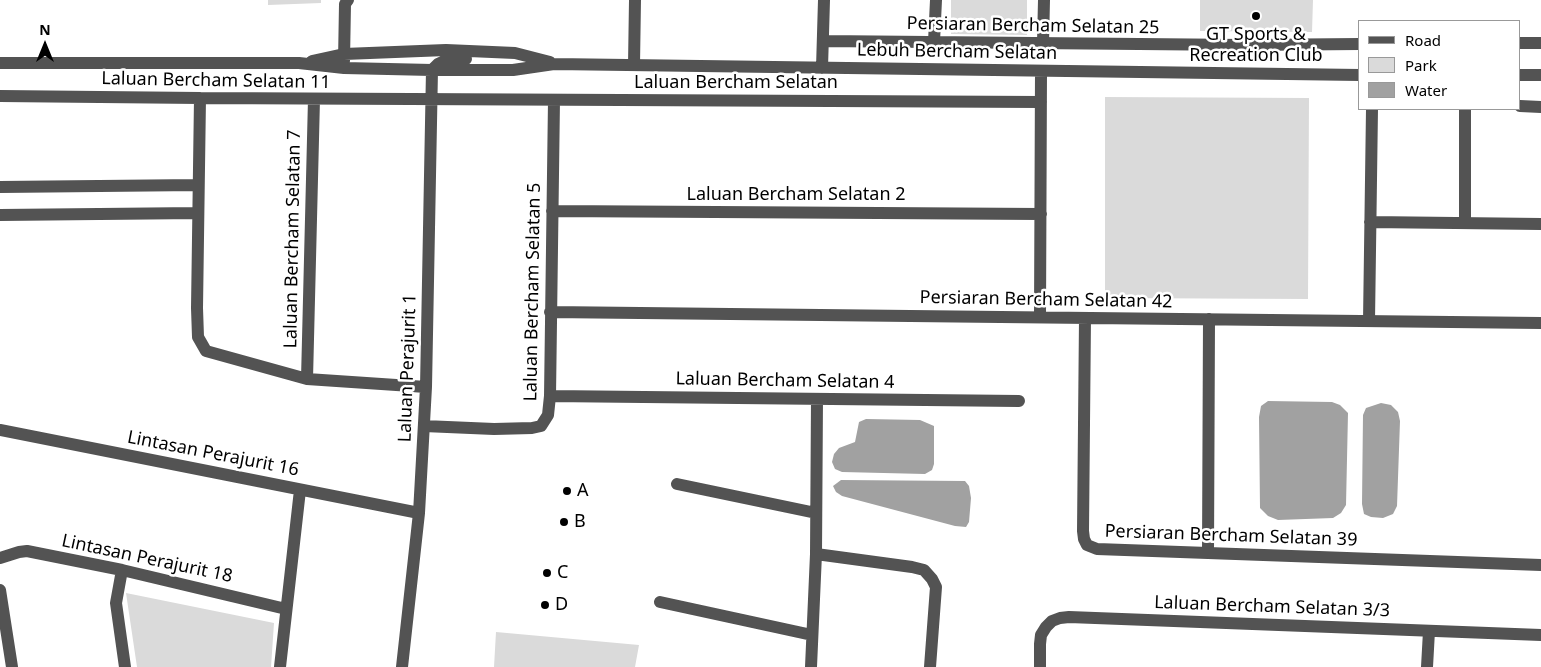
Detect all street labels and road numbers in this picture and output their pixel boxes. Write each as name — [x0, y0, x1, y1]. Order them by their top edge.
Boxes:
street label: Persiaran Bercham Selatan 25 — [906, 13, 1160, 39]
street label: Lebuh Bercham Selatan — [857, 39, 1057, 65]
street label: Laluan Bercham Selatan 11 — [101, 68, 331, 94]
street label: Laluan Bercham Selatan — [634, 72, 838, 94]
street label: Laluan Bercham Selatan 7 — [280, 129, 306, 349]
street label: Laluan Bercham Selatan 5 — [520, 182, 546, 402]
street label: Laluan Bercham Selatan 2 — [687, 184, 905, 206]
street label: Persiaran Bercham Selatan 42 — [919, 287, 1173, 313]
street label: Laluan Perajurit 1 — [395, 293, 421, 443]
street label: Laluan Bercham Selatan 4 — [675, 368, 895, 394]
street label: Lintasan Perajurit 16 — [125, 427, 301, 481]
street label: Persiaran Bercham Selatan 39 — [1104, 521, 1358, 551]
street label: Lintasan Perajurit 18 — [60, 530, 234, 588]
street label: Laluan Bercham Selatan 3/3 — [1154, 592, 1390, 622]

